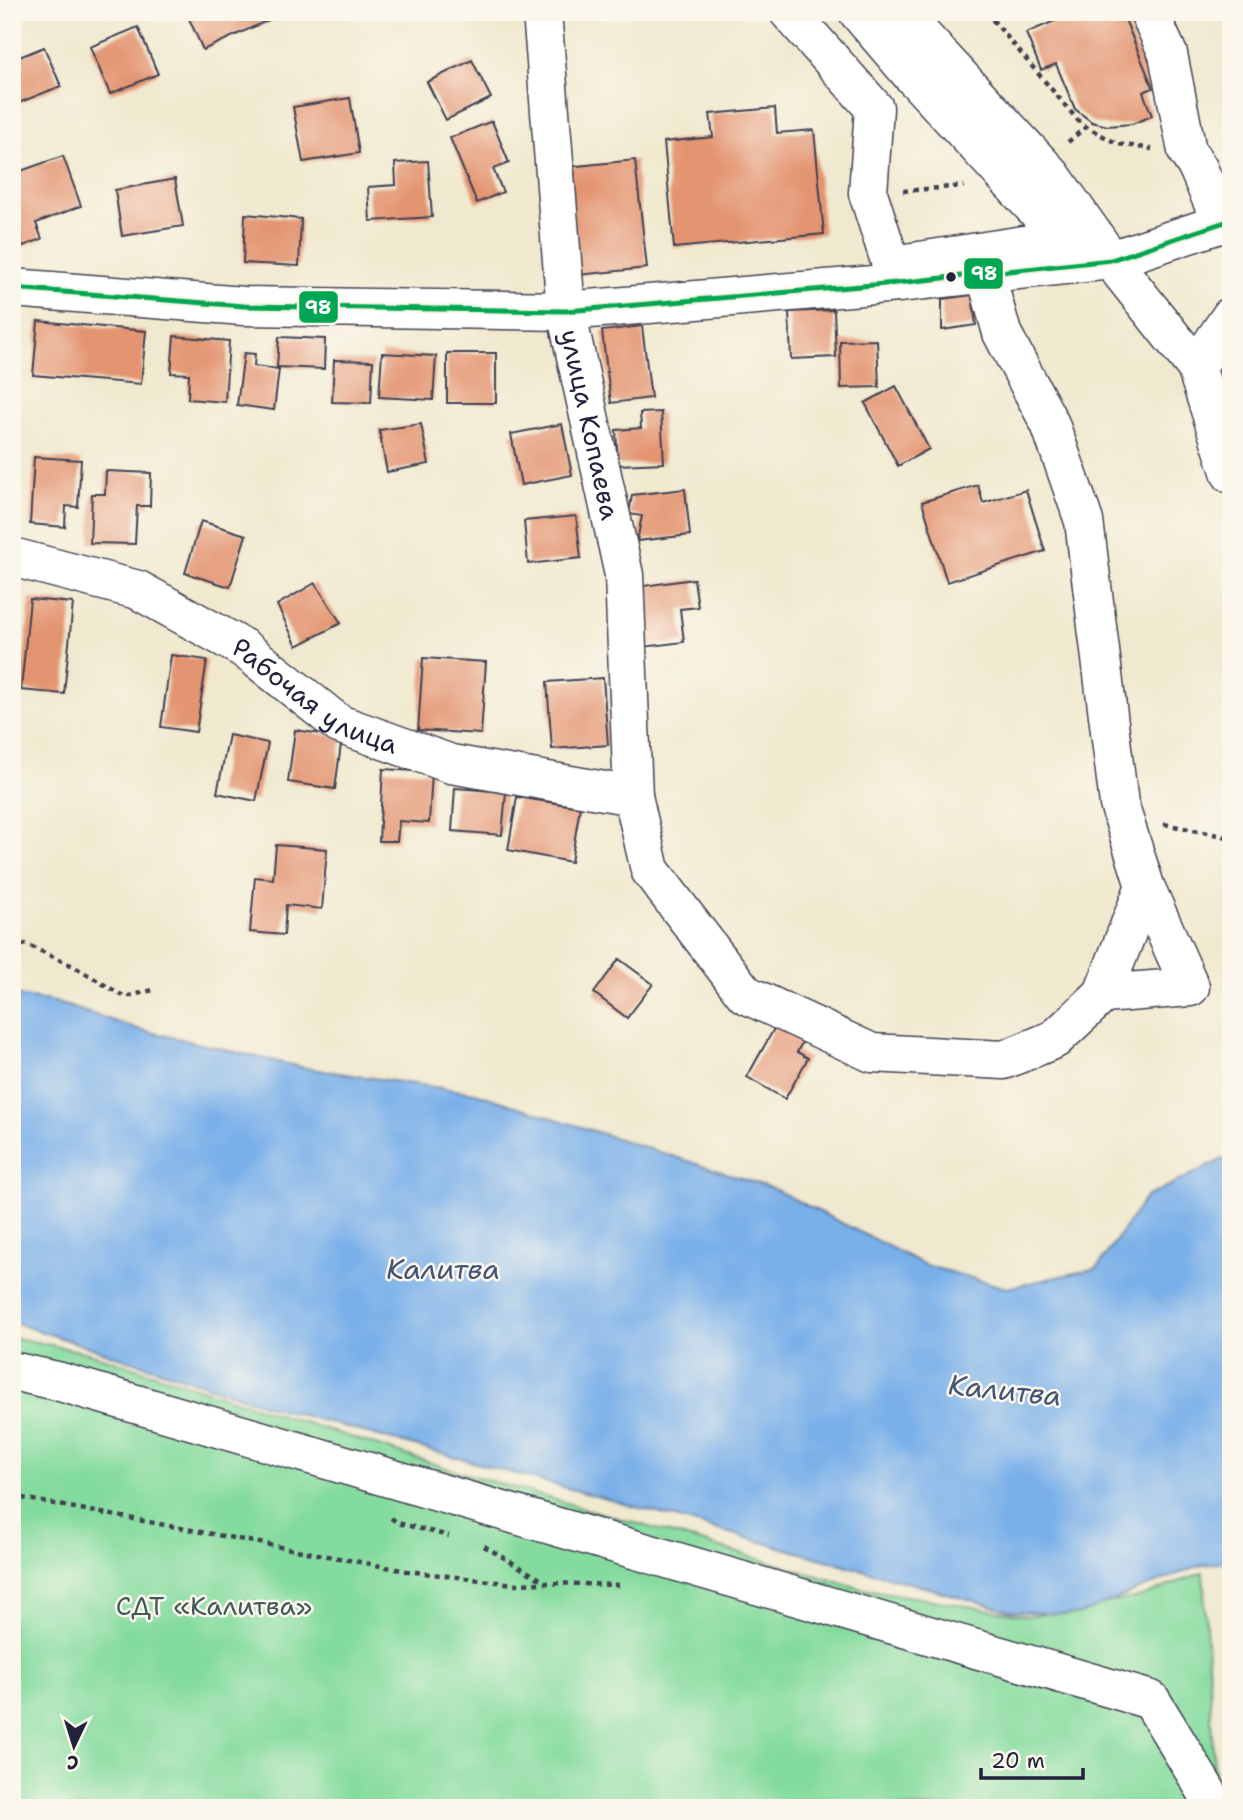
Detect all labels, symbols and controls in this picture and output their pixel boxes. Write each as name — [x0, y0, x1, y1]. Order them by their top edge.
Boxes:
line badge: 98 — [963, 257, 1004, 290]
text: 98 — [971, 261, 997, 286]
unlabelled marker — [944, 270, 958, 284]
line badge: 98 — [298, 290, 339, 324]
text: 98 — [305, 295, 331, 320]
street label: улица Копаева — [553, 326, 629, 523]
street label: Рабочая улица — [227, 629, 403, 761]
water label: Калитва — [386, 1250, 500, 1288]
water label: Калитва — [947, 1365, 1063, 1415]
park label: СДТ «Калитва» — [116, 1588, 312, 1623]
north arrow — [38, 1712, 108, 1782]
scale bar — [981, 1736, 1082, 1780]
text: 20 m — [991, 1747, 1045, 1775]
text: С — [66, 1750, 80, 1775]

